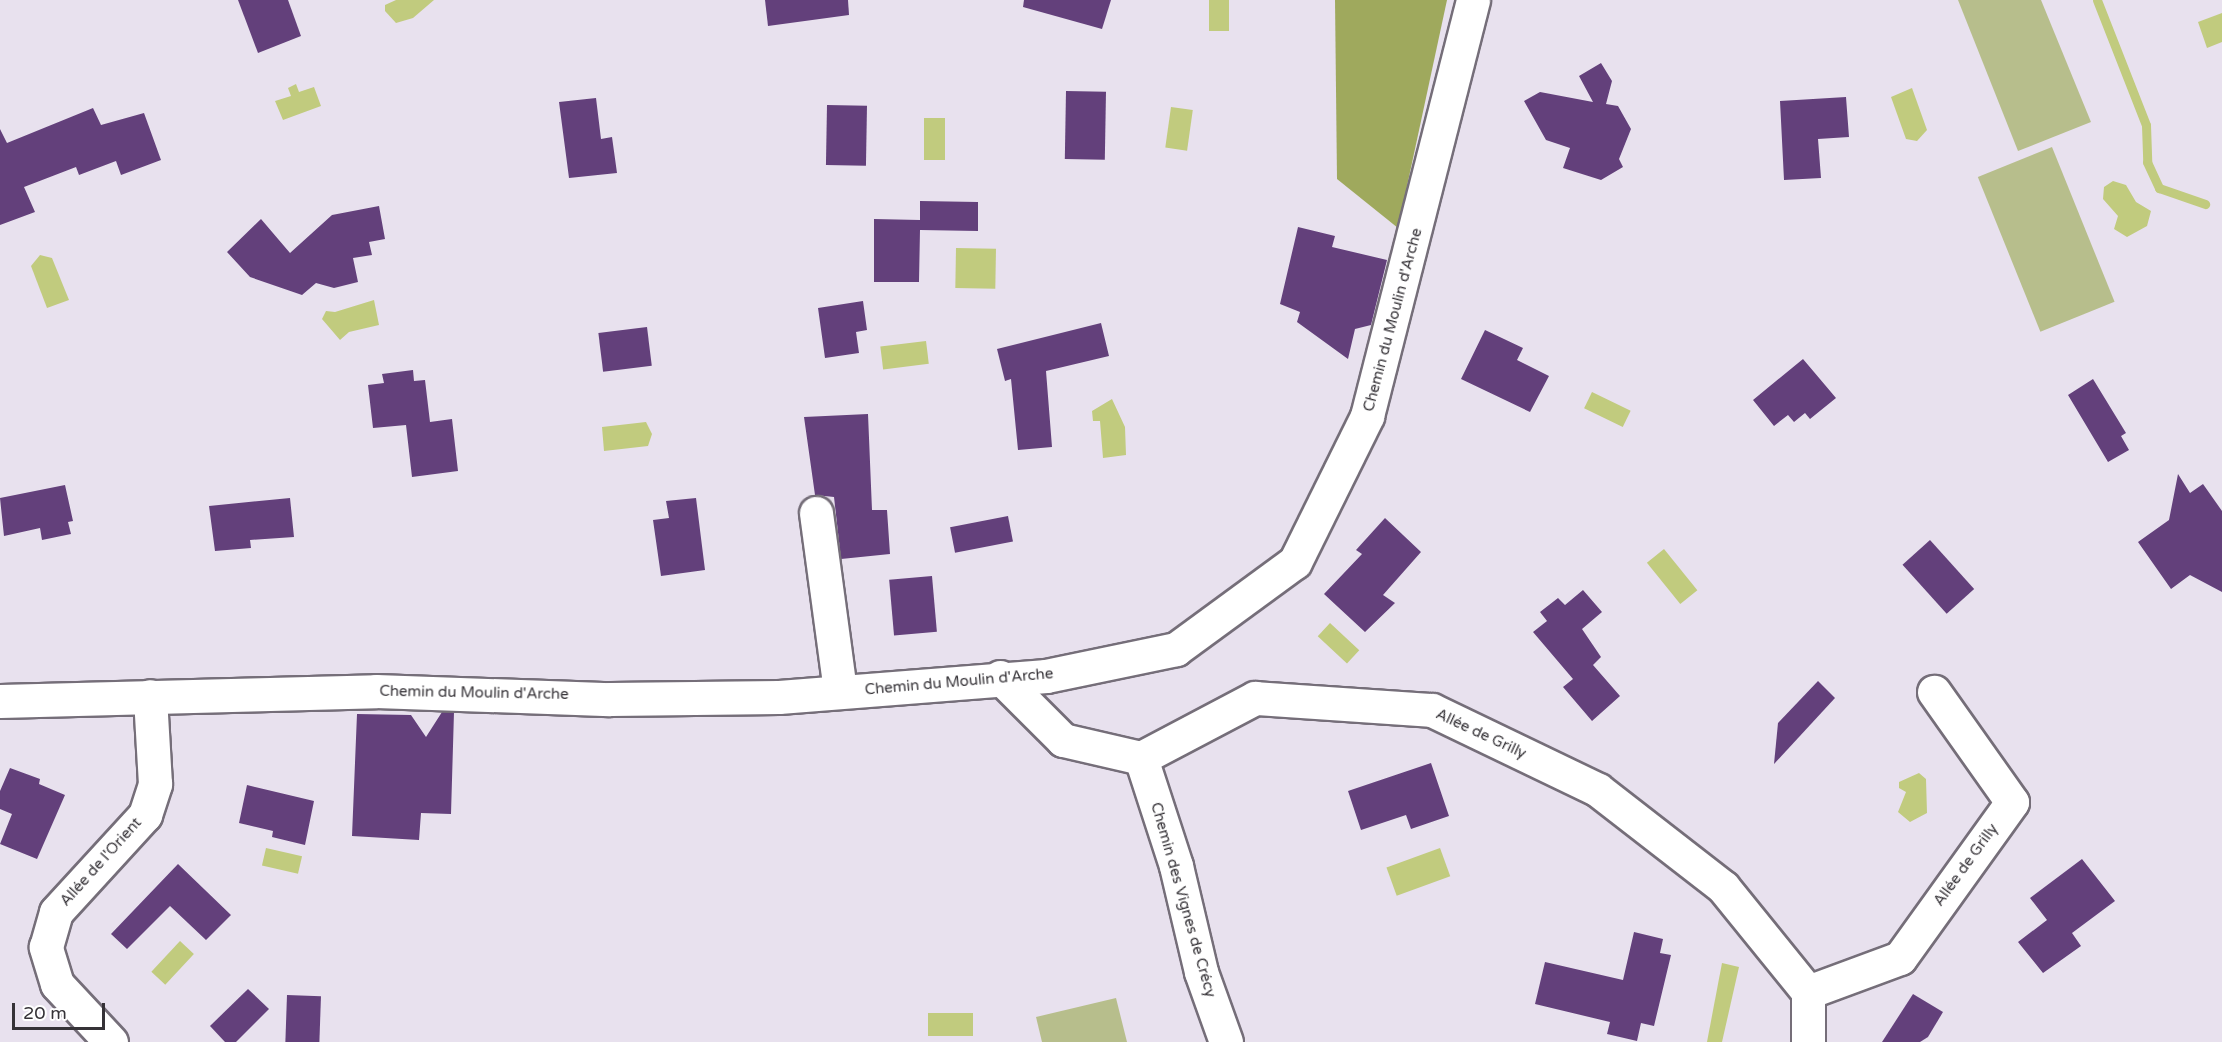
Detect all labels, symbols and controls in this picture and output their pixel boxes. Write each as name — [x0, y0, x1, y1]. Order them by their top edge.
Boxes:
street label: Chemin du Moulin d'Arche — [1360, 226, 1426, 414]
street label: Chemin du Moulin d'Arche — [864, 665, 1054, 699]
street label: Chemin du Moulin d'Arche — [379, 682, 569, 704]
street label: Allée de Grilly — [1433, 705, 1529, 763]
street label: Chemin des Vignes de Crécy — [1147, 800, 1219, 1000]
street label: Allée de l'Orient — [56, 814, 146, 910]
street label: Allée de Grilly — [1930, 820, 2002, 910]
scale bar — [15, 991, 108, 1029]
text: 20 m — [23, 1002, 67, 1024]

